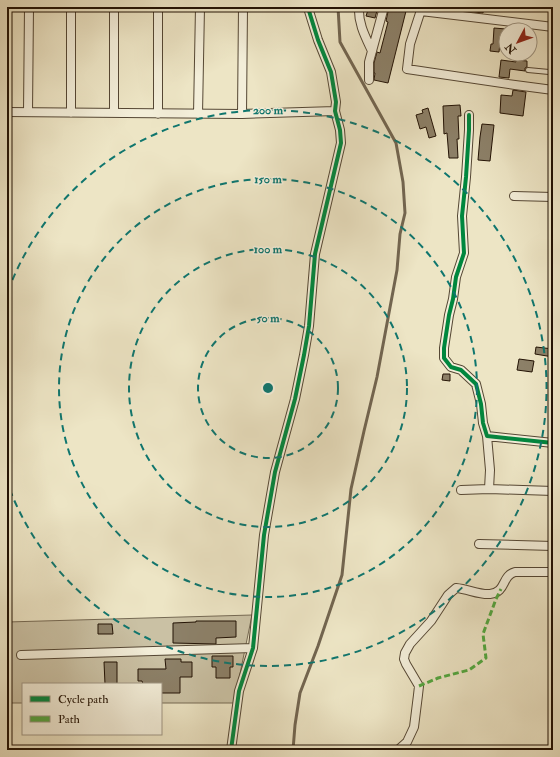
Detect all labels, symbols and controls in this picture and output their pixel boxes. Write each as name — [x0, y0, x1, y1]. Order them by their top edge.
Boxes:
north arrow — [498, 22, 538, 62]
text: N — [502, 39, 520, 57]
text: 200 m — [253, 103, 284, 118]
text: 150 m — [254, 172, 282, 187]
text: 100 m — [254, 242, 283, 257]
text: 50 m — [256, 311, 280, 326]
centre of rings — [261, 381, 275, 395]
legend — [22, 683, 162, 735]
text: Cycle path — [58, 692, 109, 707]
text: Path — [58, 712, 81, 727]

